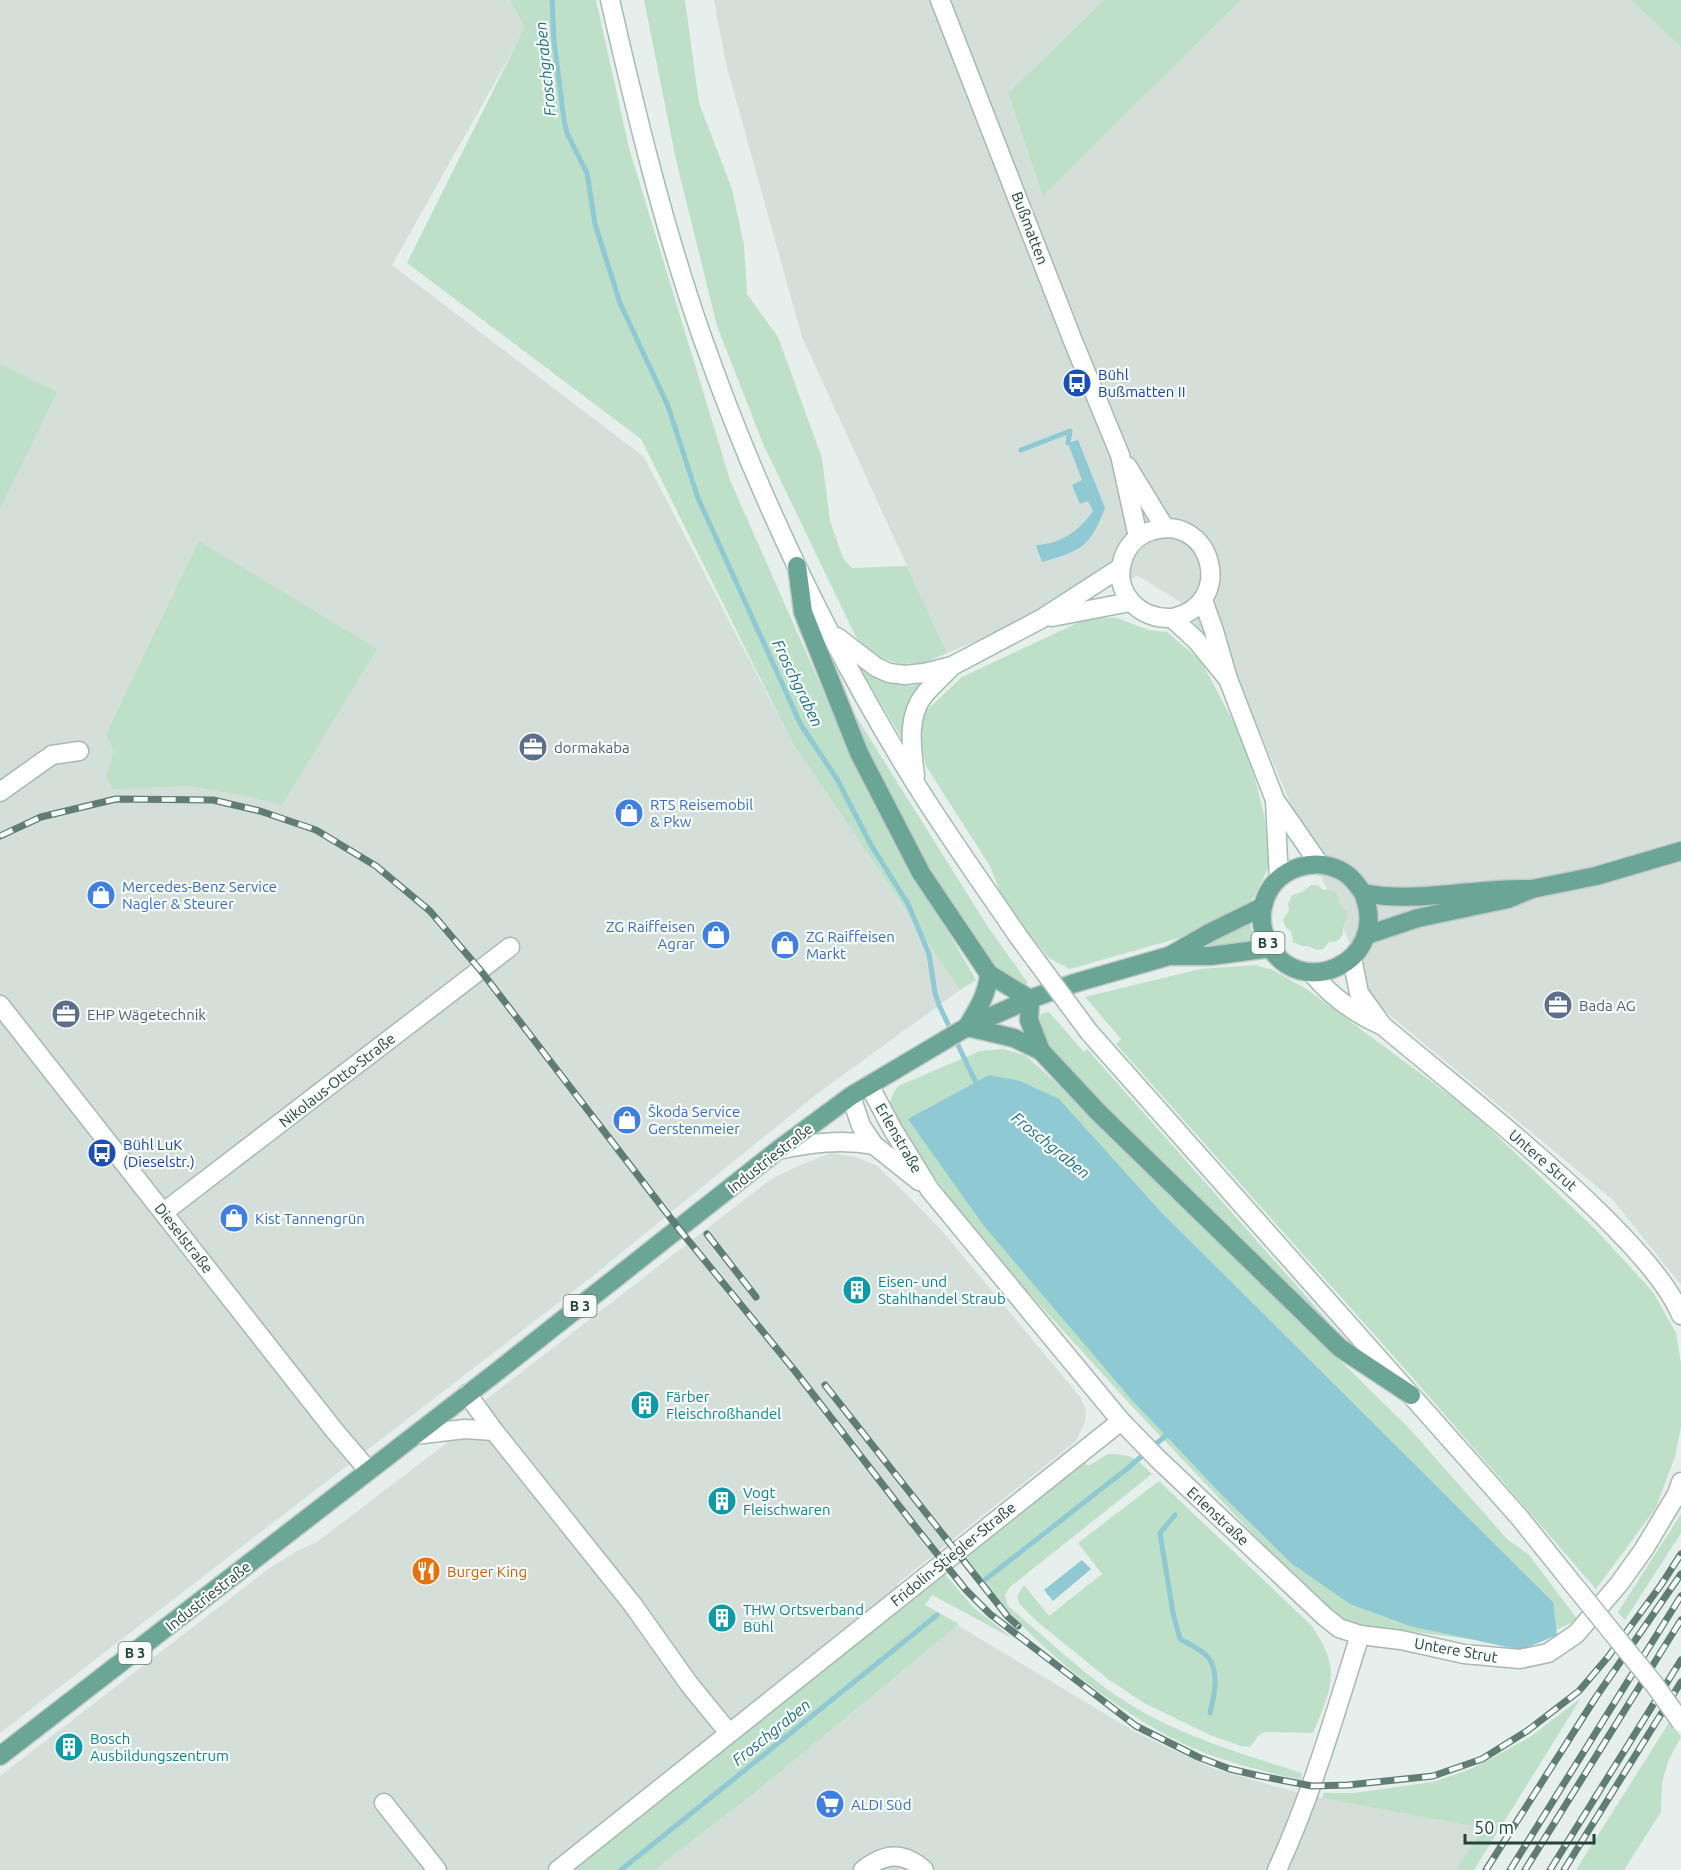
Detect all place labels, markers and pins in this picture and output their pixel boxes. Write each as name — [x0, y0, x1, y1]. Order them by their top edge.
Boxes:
place label: Bühl Bußmatten II — [1098, 366, 1186, 400]
bus stop icon: Bühl Bußmatten II — [1061, 367, 1093, 399]
office icon: dormakaba — [517, 731, 549, 763]
place label: dormakaba — [554, 739, 630, 756]
place label: RTS Reisemobil & Pkw — [650, 796, 753, 830]
shop icon: RTS Reisemobil & Pkw — [613, 797, 645, 829]
place label: Mercedes-Benz Service Nagler & Steurer — [122, 878, 277, 912]
shop icon: Mercedes-Benz Service Nagler & Steurer — [85, 879, 117, 911]
place label: ZG Raiffeisen Agrar — [606, 918, 695, 952]
shop icon: ZG Raiffeisen Agrar — [700, 919, 732, 951]
place label: ZG Raiffeisen Markt — [806, 928, 895, 962]
shop icon: ZG Raiffeisen Markt — [769, 929, 801, 961]
office icon: Bada AG — [1542, 989, 1574, 1021]
place label: Bada AG — [1579, 997, 1636, 1014]
office icon: EHP Wägetechnik — [50, 998, 82, 1030]
place label: EHP Wägetechnik — [87, 1006, 206, 1023]
place label: Škoda Service Gerstenmeier — [648, 1103, 740, 1137]
shop icon: Škoda Service Gerstenmeier — [611, 1104, 643, 1136]
place label: Bühl LuK (Dieselstr.) — [123, 1136, 195, 1170]
bus stop icon: Bühl LuK (Dieselstr.) — [86, 1137, 118, 1169]
shop icon: Kist Tannengrün — [218, 1202, 250, 1234]
place label: Kist Tannengrün — [255, 1210, 365, 1227]
place label: Eisen- und Stahlhandel Straub — [878, 1273, 1006, 1307]
building icon: Eisen- und Stahlhandel Straub — [841, 1274, 873, 1306]
place label: Färber Fleischroßhandel — [666, 1388, 781, 1422]
building icon: Färber Fleischroßhandel — [629, 1389, 661, 1421]
place label: Vogt Fleischwaren — [743, 1484, 831, 1518]
building icon: Vogt Fleischwaren — [706, 1485, 738, 1517]
restaurant icon: Burger King — [410, 1555, 442, 1587]
place label: Burger King — [447, 1563, 527, 1580]
place label: THW Ortsverband Bühl — [743, 1601, 864, 1635]
building icon: THW Ortsverband Bühl — [706, 1602, 738, 1634]
place label: Bosch Ausbildungszentrum — [90, 1730, 229, 1764]
building icon: Bosch Ausbildungszentrum — [53, 1731, 85, 1763]
supermarket icon: ALDI Süd — [814, 1788, 846, 1820]
place label: ALDI Süd — [851, 1796, 911, 1813]

